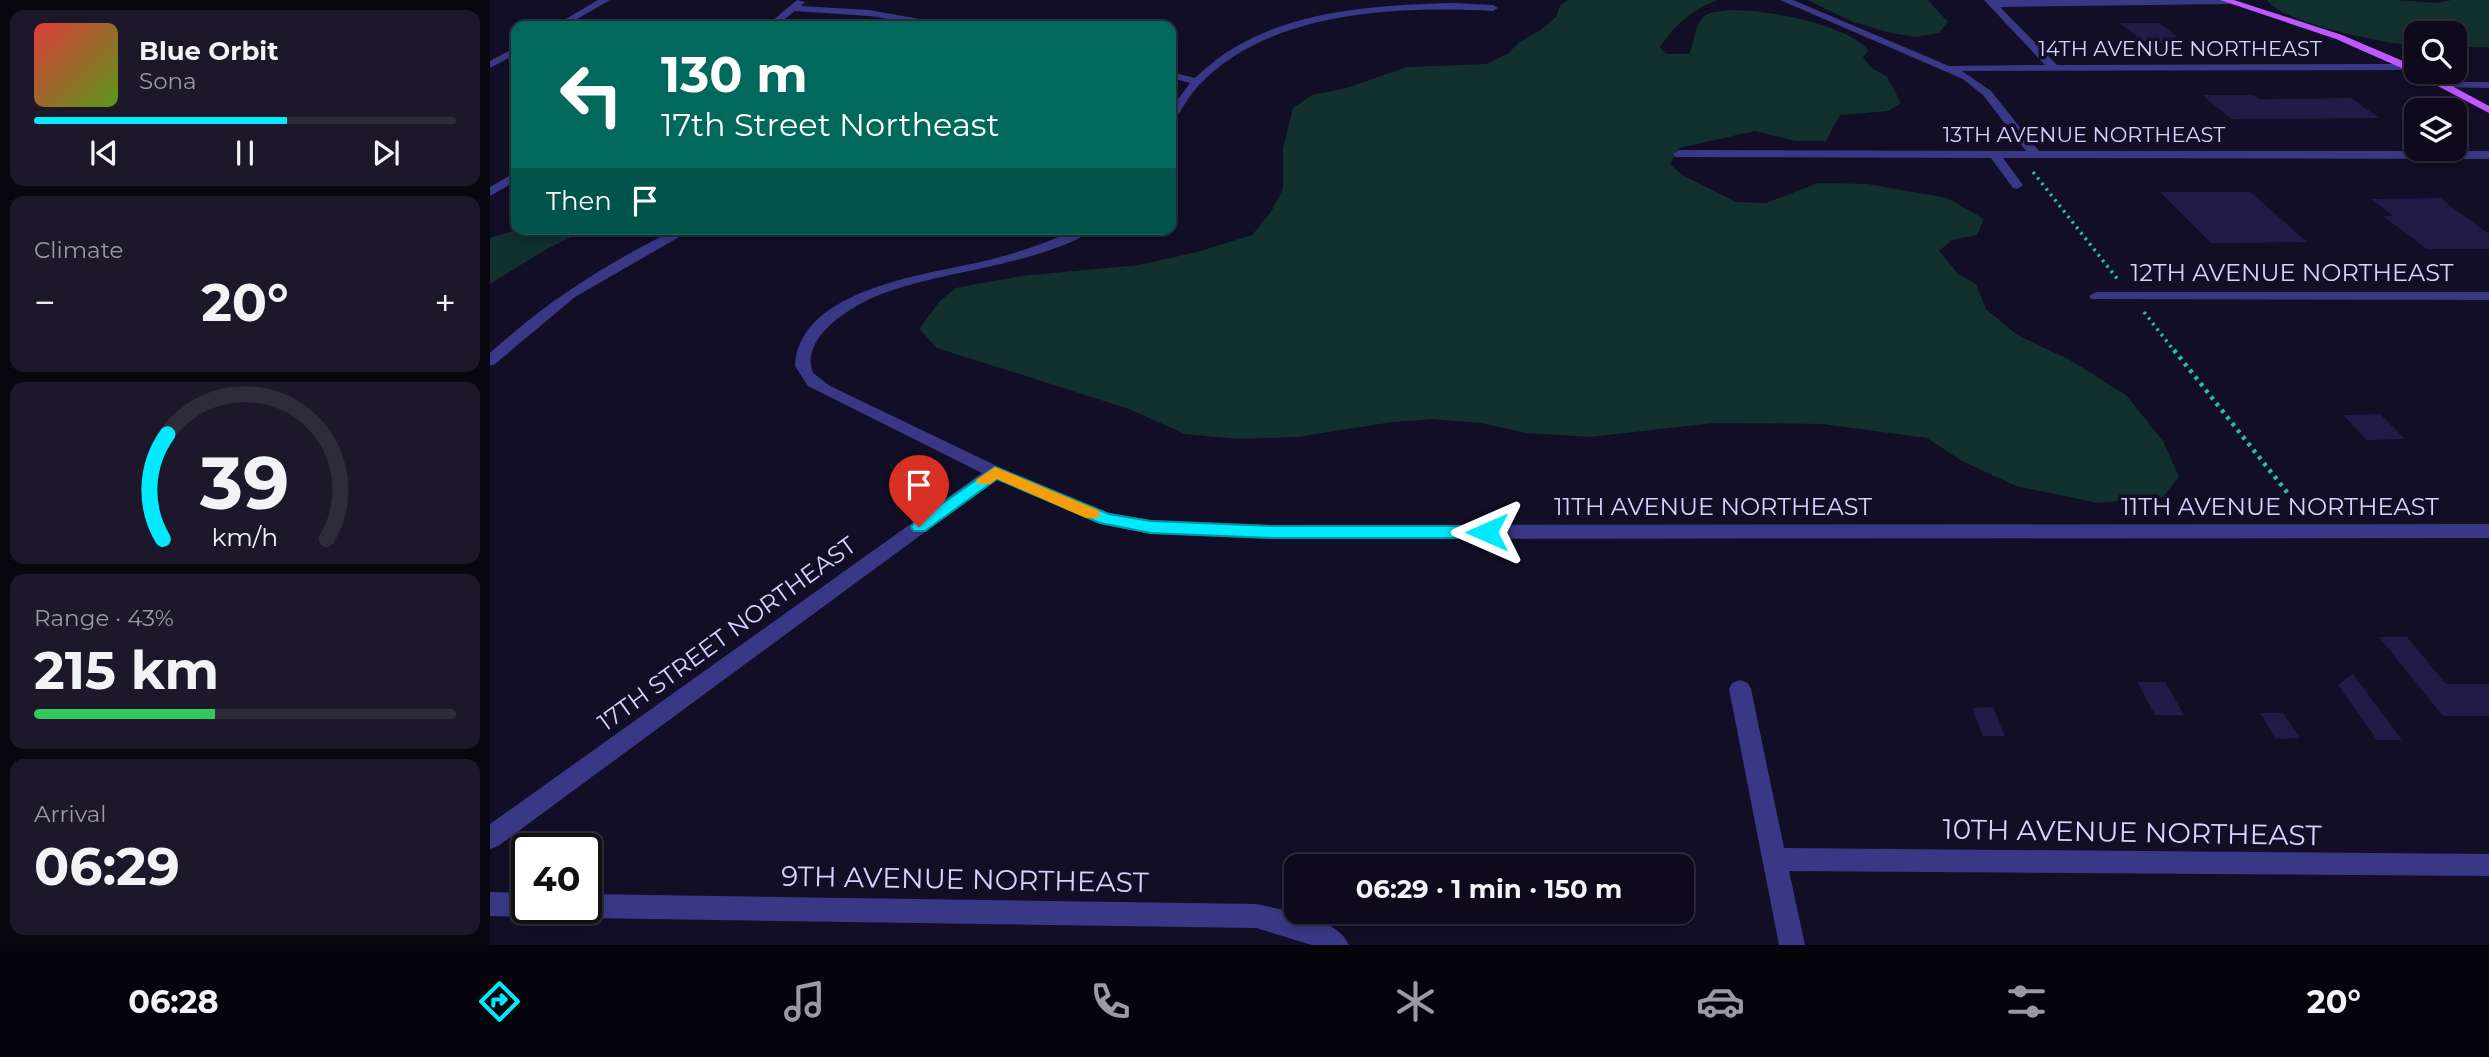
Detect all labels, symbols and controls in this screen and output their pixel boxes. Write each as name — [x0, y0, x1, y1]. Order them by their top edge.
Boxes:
map controls — [2404, 21, 2467, 161]
button: search — [2404, 21, 2467, 84]
text: Blue Orbit — [139, 35, 278, 67]
street label: 14TH AVENUE NORTHEAST — [2038, 36, 2322, 61]
text: 130 m — [661, 45, 808, 104]
icon: left — [546, 49, 637, 140]
text: Sona — [139, 67, 197, 95]
button: layers — [2404, 98, 2467, 161]
text: 17th Street Northeast — [661, 105, 999, 144]
street label: 13TH AVENUE NORTHEAST — [1943, 122, 2225, 147]
icon: previous — [85, 134, 123, 172]
icon: pause — [226, 134, 264, 172]
icon: next — [367, 134, 405, 172]
icon: arrive — [626, 182, 664, 220]
text: Then — [546, 185, 612, 217]
text: Climate — [34, 236, 123, 264]
street label: 12TH AVENUE NORTHEAST — [2131, 258, 2454, 287]
text: 20° — [201, 271, 289, 334]
text: − — [34, 279, 56, 326]
text: + — [434, 279, 456, 326]
text: 39 — [199, 439, 290, 527]
pin — [889, 455, 949, 527]
icon: arrive — [900, 466, 938, 504]
street label: 11TH AVENUE NORTHEAST — [1554, 492, 1872, 521]
street label: 11TH AVENUE NORTHEAST — [2121, 492, 2439, 521]
position arrow — [1450, 495, 1524, 569]
text: km/h — [212, 521, 278, 551]
street label: 17TH STREET NORTHEAST — [592, 530, 862, 737]
text: Range · 43% — [34, 604, 174, 632]
text: 215 km — [34, 639, 219, 702]
text: Arrival — [34, 800, 107, 828]
street label: 10TH AVENUE NORTHEAST — [1942, 812, 2322, 852]
speed limit sign: 40 — [511, 833, 602, 924]
text: 06:29 — [34, 835, 180, 898]
street label: 9TH AVENUE NORTHEAST — [781, 859, 1149, 899]
text: 06:29 · 1 min · 150 m — [1356, 873, 1622, 905]
icon: directions — [475, 977, 524, 1026]
icon: music — [780, 977, 829, 1026]
icon: phone — [1086, 977, 1135, 1026]
icon: climate — [1391, 977, 1440, 1026]
icon: car — [1696, 977, 1745, 1026]
icon: filters — [2002, 977, 2051, 1026]
text: 06:28 — [128, 982, 219, 1021]
text: 20° — [2307, 982, 2361, 1021]

